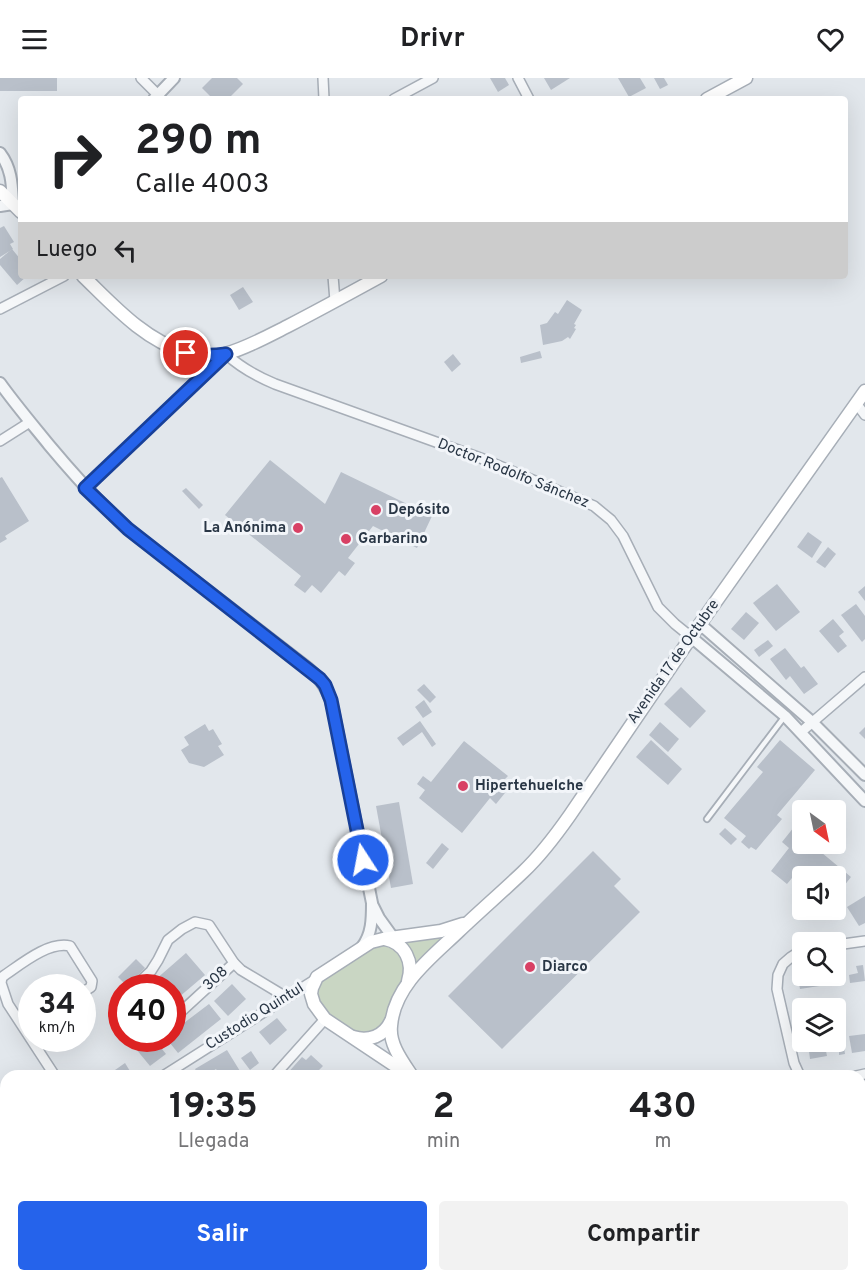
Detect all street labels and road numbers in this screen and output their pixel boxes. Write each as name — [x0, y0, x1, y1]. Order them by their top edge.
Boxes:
street label: Doctor Rodolfo Sánchez — [434, 435, 592, 513]
street label: Avenida 17 de Octubre — [624, 596, 724, 728]
street label: 308 — [199, 963, 233, 995]
street label: Custodio Quintul — [202, 979, 308, 1055]

